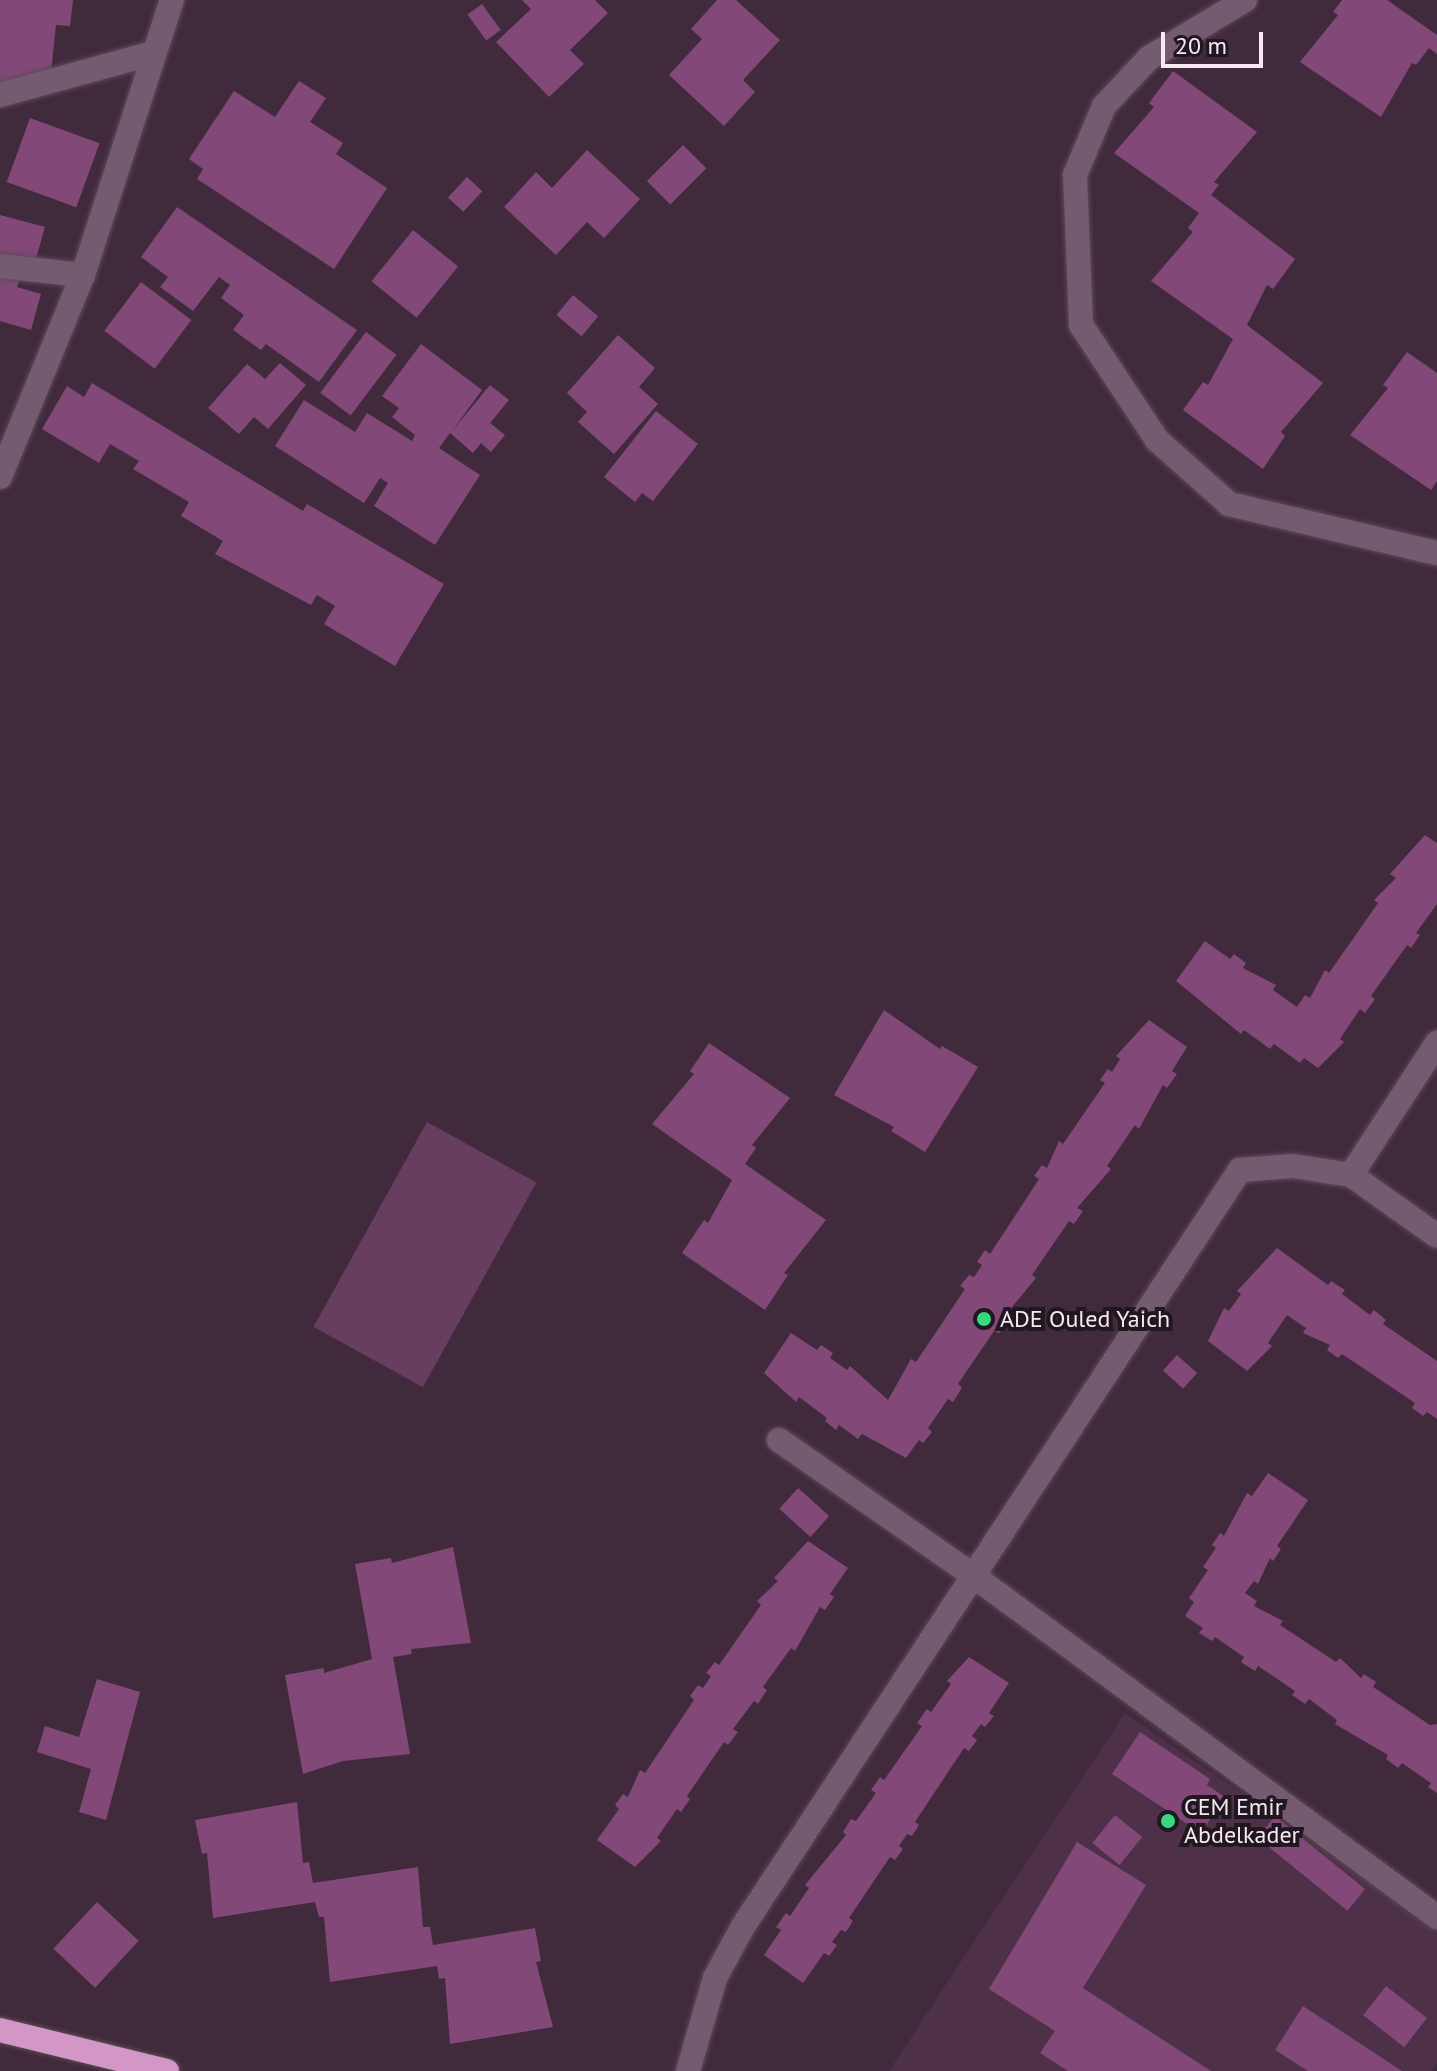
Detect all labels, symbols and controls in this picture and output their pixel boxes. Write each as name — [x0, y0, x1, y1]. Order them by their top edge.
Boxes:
scale bar — [1165, 16, 1267, 66]
text: 20 m — [1175, 30, 1227, 61]
place label: ADE Ouled Yaich — [1000, 1305, 1171, 1333]
marker: ADE Ouled Yaich — [975, 1310, 993, 1328]
place label: CEM Emir Abdelkader — [1184, 1793, 1300, 1849]
marker: CEM Emir Abdelkader — [1159, 1812, 1177, 1830]

